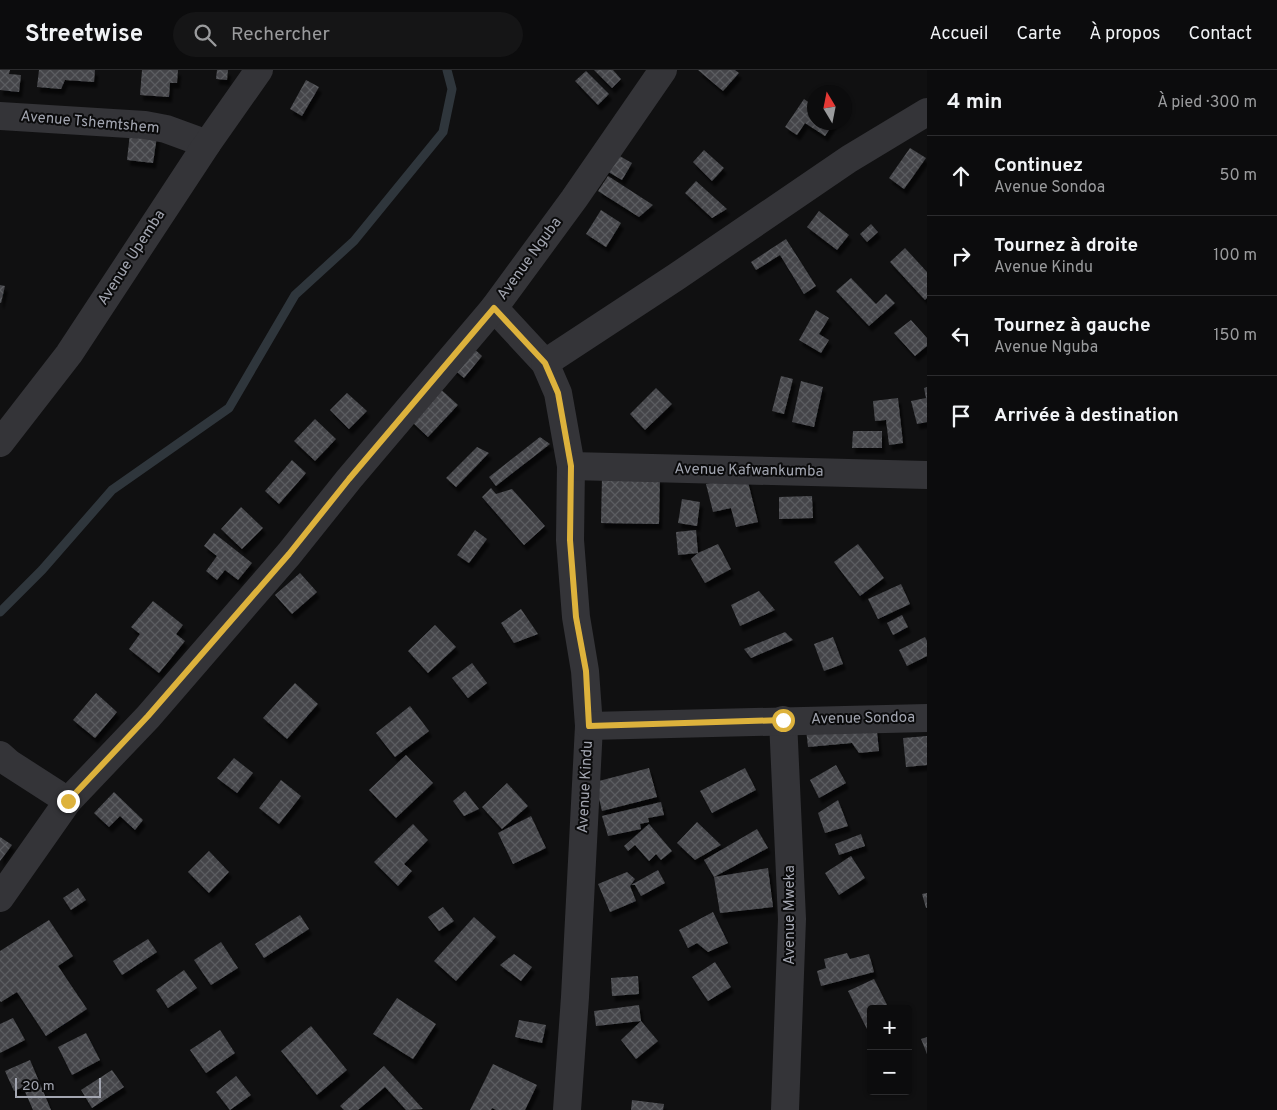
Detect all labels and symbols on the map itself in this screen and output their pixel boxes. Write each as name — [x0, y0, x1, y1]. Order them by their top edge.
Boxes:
north arrow — [807, 85, 852, 130]
street label: Avenue Tshemtshem — [20, 107, 160, 139]
street label: Avenue Upemba — [94, 207, 170, 309]
street label: Avenue Nguba — [494, 214, 566, 304]
street label: Avenue Kafwankumba — [674, 460, 824, 482]
route start — [772, 709, 795, 732]
street label: Avenue Sondoa — [811, 709, 915, 729]
street label: Avenue Kindu — [574, 740, 598, 834]
route end — [57, 790, 80, 813]
street label: Avenue Mweka — [781, 865, 800, 965]
scale bar — [15, 1075, 101, 1098]

